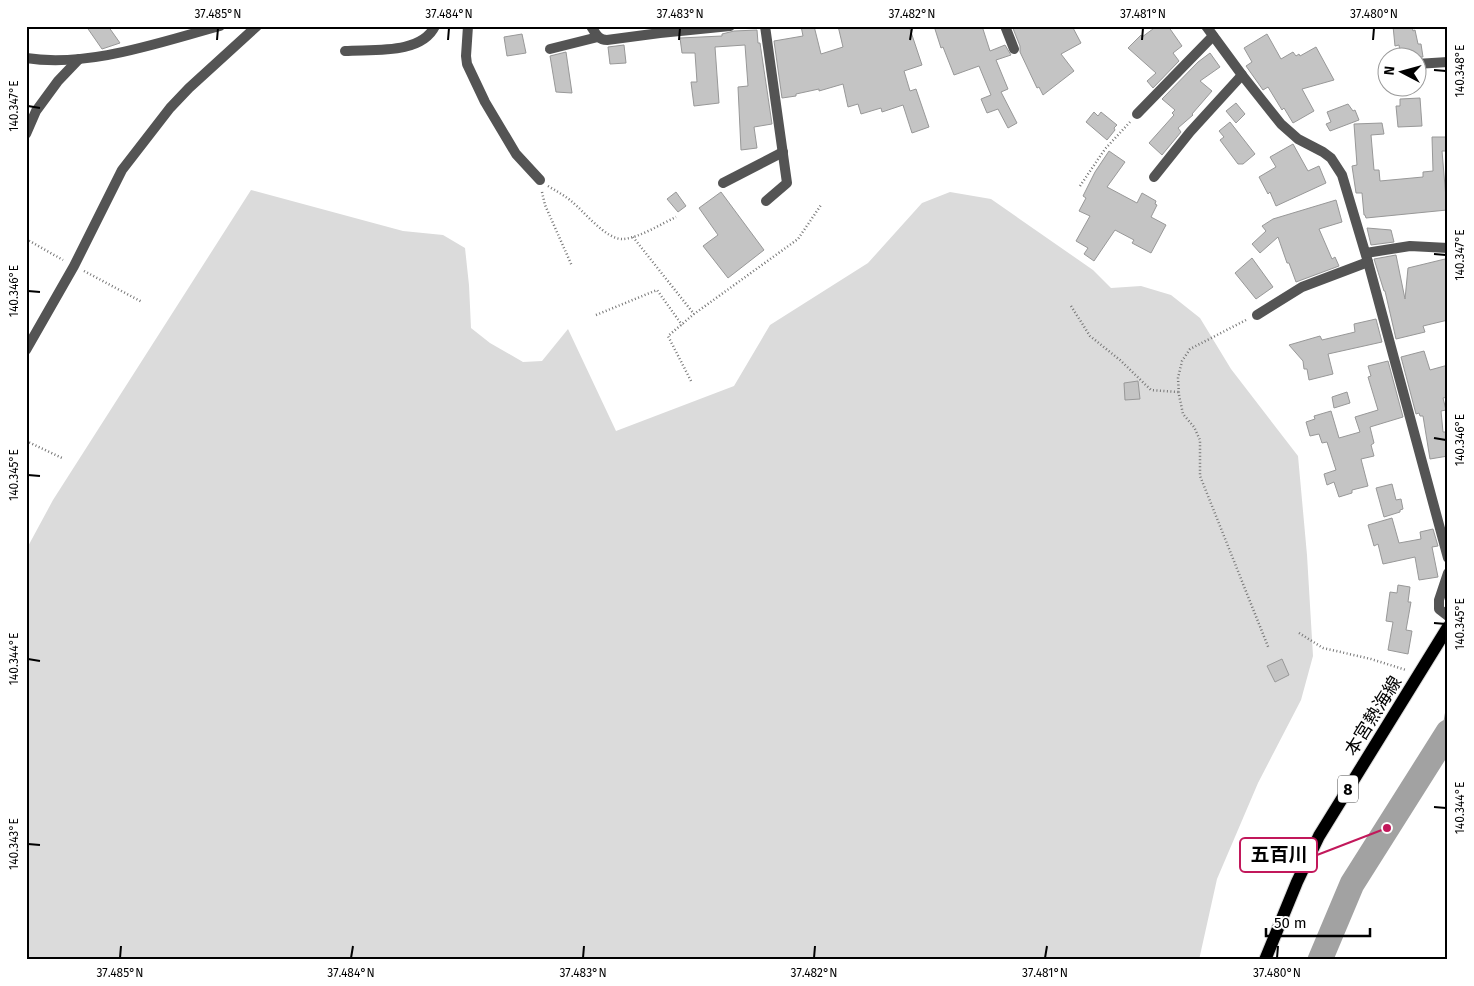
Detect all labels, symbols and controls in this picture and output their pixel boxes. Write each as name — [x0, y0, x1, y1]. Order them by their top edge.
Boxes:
text: 37.485°N — [194, 7, 242, 21]
text: 37.484°N — [425, 7, 473, 21]
text: 37.483°N — [656, 7, 704, 21]
text: 37.482°N — [888, 7, 936, 21]
text: 37.481°N — [1120, 7, 1166, 21]
text: 37.480°N — [1350, 7, 1398, 21]
text: 140.348°E — [1453, 45, 1467, 97]
north arrow — [1376, 48, 1426, 98]
text: N — [1381, 65, 1399, 76]
text: 140.347°E — [7, 80, 21, 132]
text: 140.347°E — [1453, 229, 1467, 281]
text: 140.346°E — [7, 265, 21, 317]
text: 140.346°E — [1453, 414, 1467, 466]
text: 140.345°E — [7, 449, 21, 501]
text: 140.345°E — [1453, 598, 1467, 650]
text: 140.344°E — [7, 633, 21, 685]
street label: 本宮熱海線 — [1340, 672, 1406, 760]
road number: 8 — [1338, 776, 1358, 802]
text: 140.344°E — [1453, 782, 1467, 834]
text: 140.343°E — [7, 818, 21, 870]
callout: 五百川 — [1240, 838, 1317, 872]
text: 五百川 — [1250, 843, 1308, 866]
scale bar — [1266, 906, 1370, 938]
text: 50 m — [1274, 914, 1307, 932]
text: 37.485°N — [96, 966, 144, 980]
text: 37.484°N — [327, 966, 375, 980]
text: 37.483°N — [559, 966, 607, 980]
text: 37.482°N — [790, 966, 838, 980]
text: 37.481°N — [1022, 966, 1068, 980]
text: 37.480°N — [1253, 966, 1301, 980]

